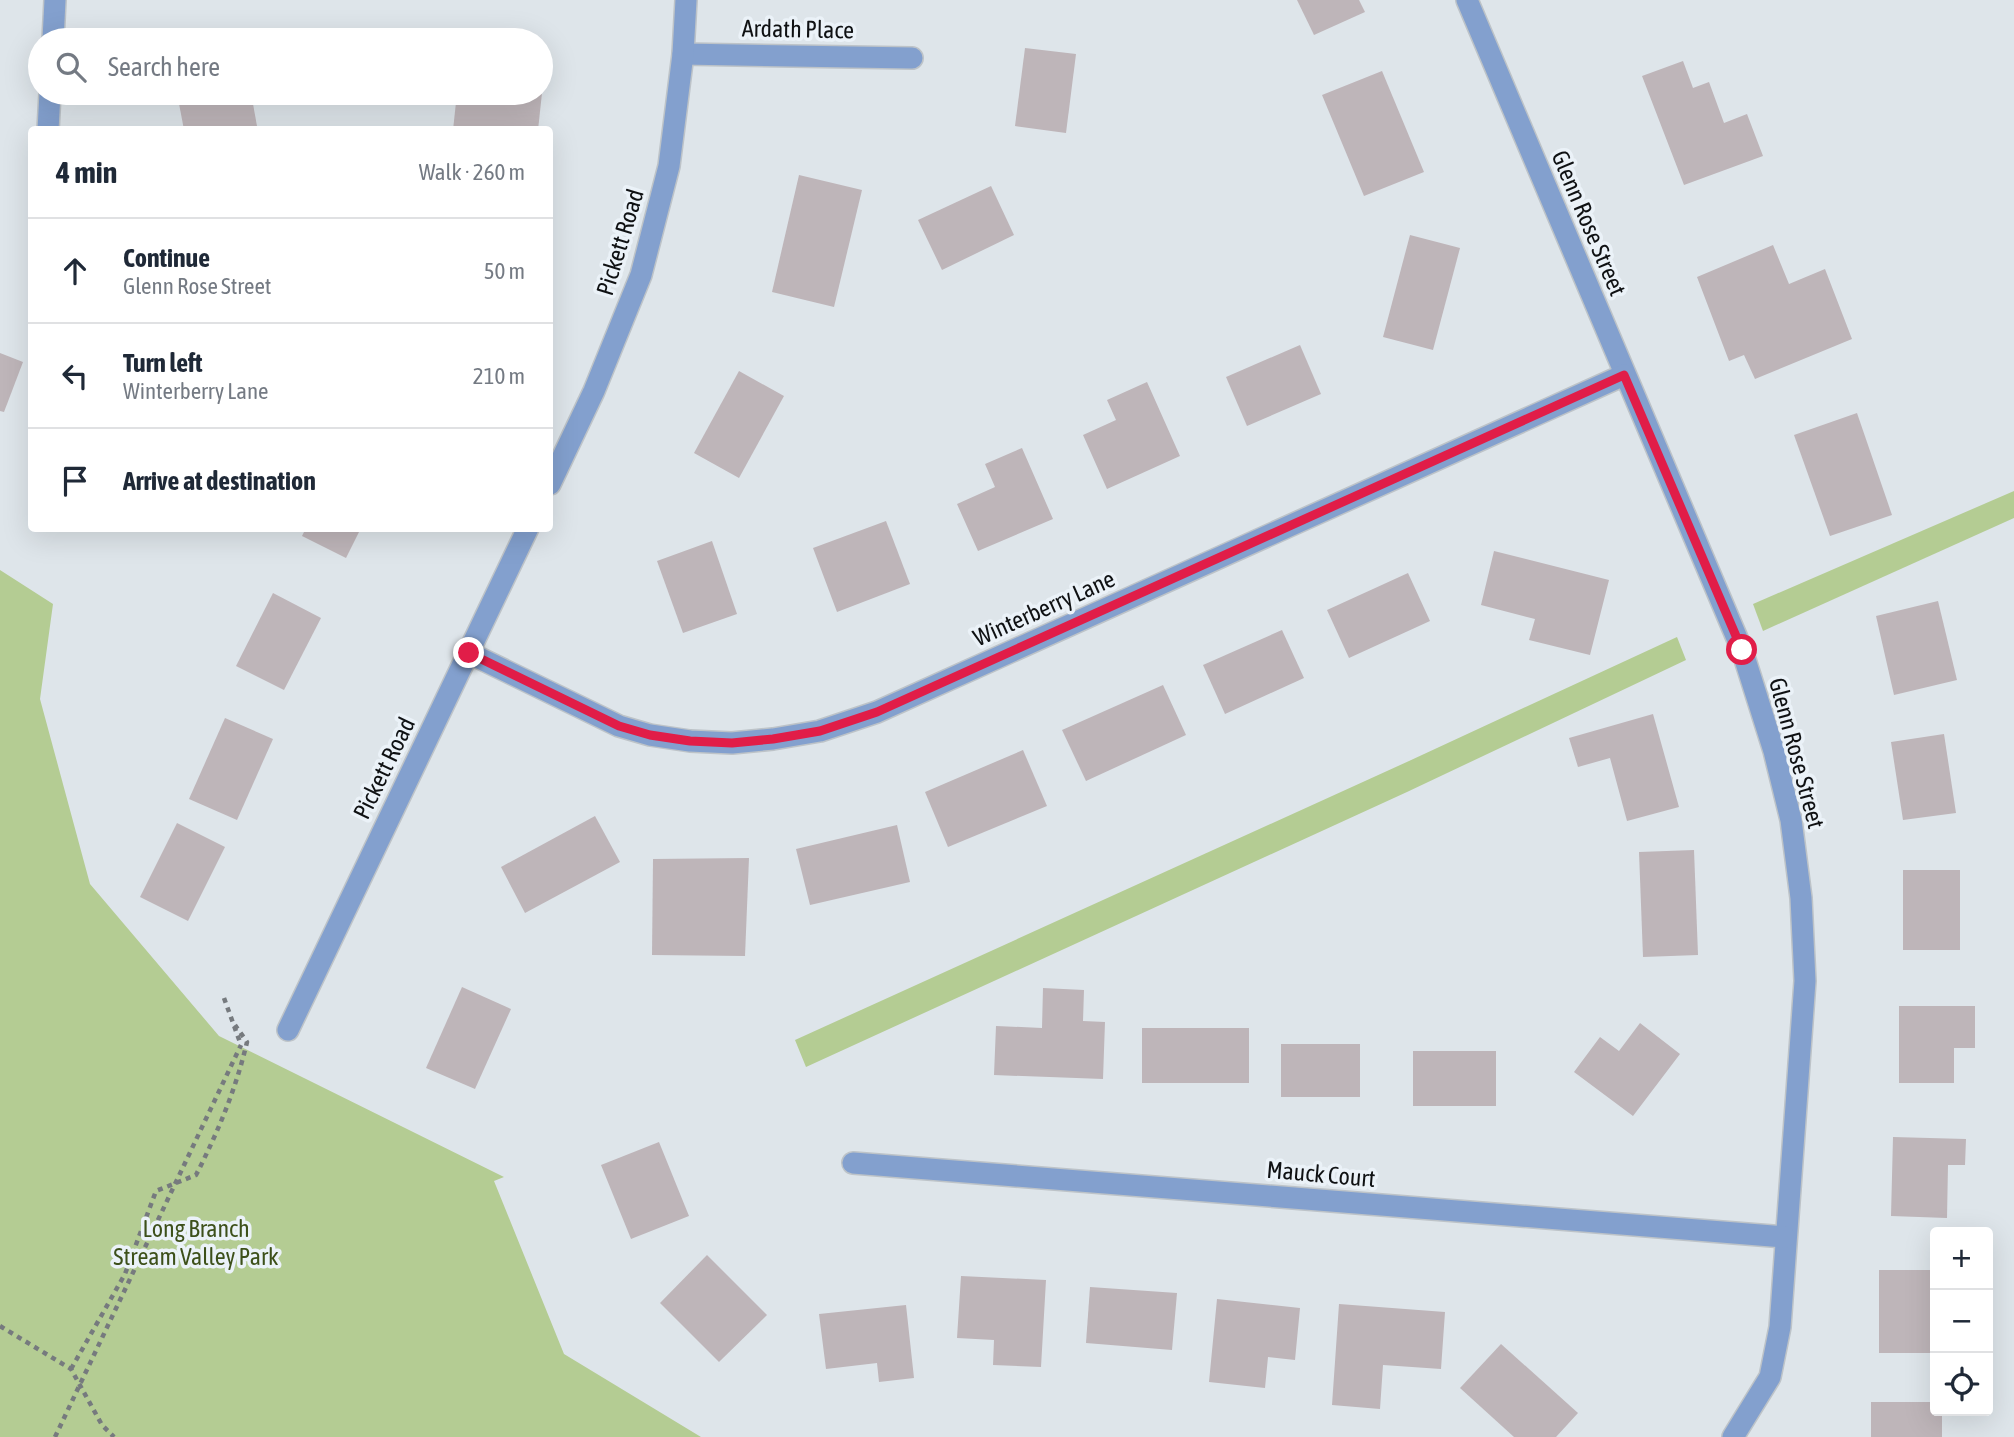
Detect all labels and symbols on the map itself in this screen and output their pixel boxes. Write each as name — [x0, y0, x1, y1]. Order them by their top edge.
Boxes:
street label: Ardath Place — [742, 15, 854, 43]
street label: Glenn Rose Street — [1546, 146, 1632, 300]
street label: Pickett Road — [591, 186, 649, 298]
street label: Winterberry Lane — [969, 565, 1119, 651]
route start — [1726, 634, 1757, 665]
route end — [453, 637, 484, 668]
street label: Glenn Rose Street — [1764, 675, 1830, 831]
street label: Pickett Road — [348, 713, 420, 823]
street label: Mauck Court — [1266, 1156, 1377, 1192]
park label: Long Branch Stream Valley Park — [113, 1215, 279, 1270]

